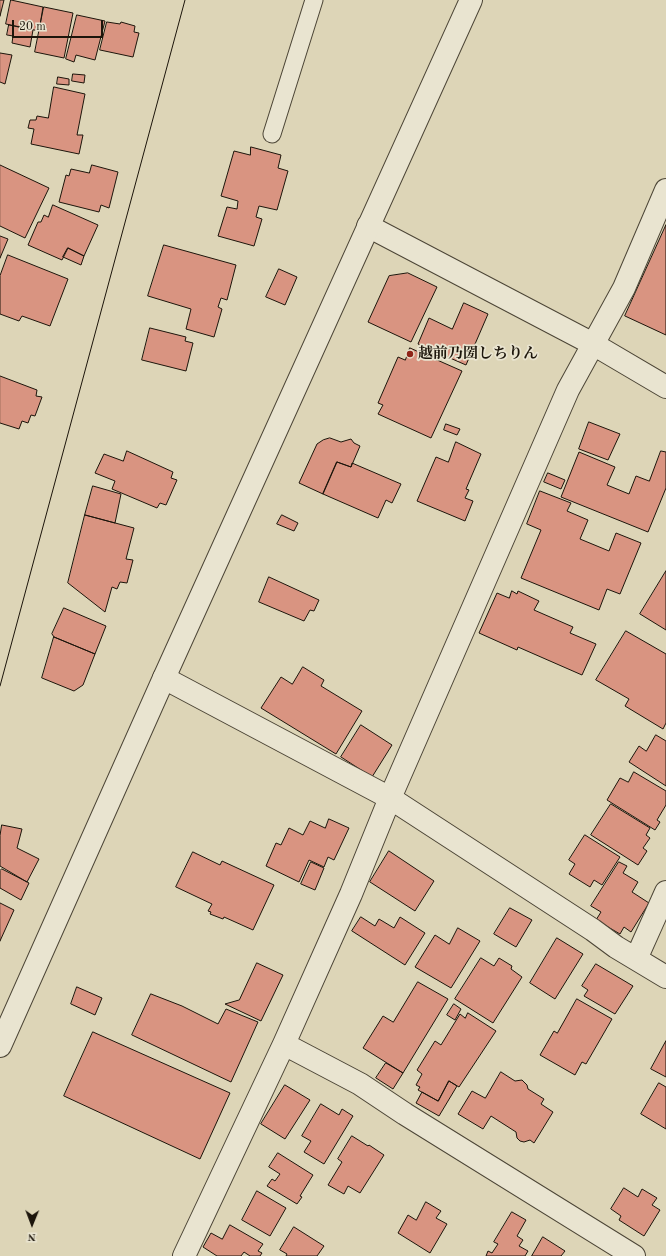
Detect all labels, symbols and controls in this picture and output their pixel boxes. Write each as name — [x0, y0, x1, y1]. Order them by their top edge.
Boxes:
scale bar — [14, 12, 105, 38]
text: 20 m — [19, 21, 46, 33]
place label: 越前乃圀しちりん — [418, 345, 538, 363]
marker: 越前乃圀しちりん — [405, 349, 415, 359]
north arrow — [12, 1204, 52, 1244]
text: N — [27, 1231, 36, 1242]

